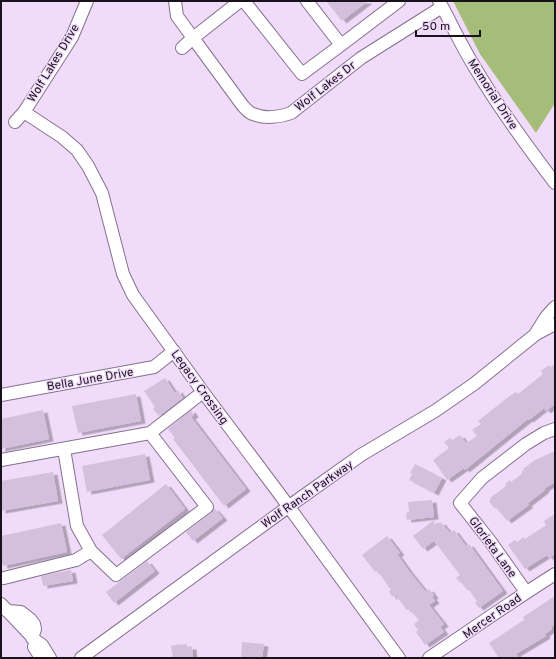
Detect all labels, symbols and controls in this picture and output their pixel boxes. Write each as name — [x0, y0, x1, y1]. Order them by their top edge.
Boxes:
scale bar — [416, 12, 480, 38]
text: 50 m — [422, 19, 450, 35]
street label: Wolf Lakes Drive — [24, 21, 84, 106]
street label: Memorial Drive — [463, 56, 521, 133]
street label: Wolf Lakes Dr — [292, 58, 360, 116]
street label: Legacy Crossing — [167, 347, 232, 428]
street label: Bella June Drive — [46, 364, 135, 395]
street label: Wolf Ranch Parkway — [258, 457, 357, 533]
street label: Glorieta Lane — [465, 514, 520, 581]
street label: Mercer Road — [460, 591, 525, 643]

